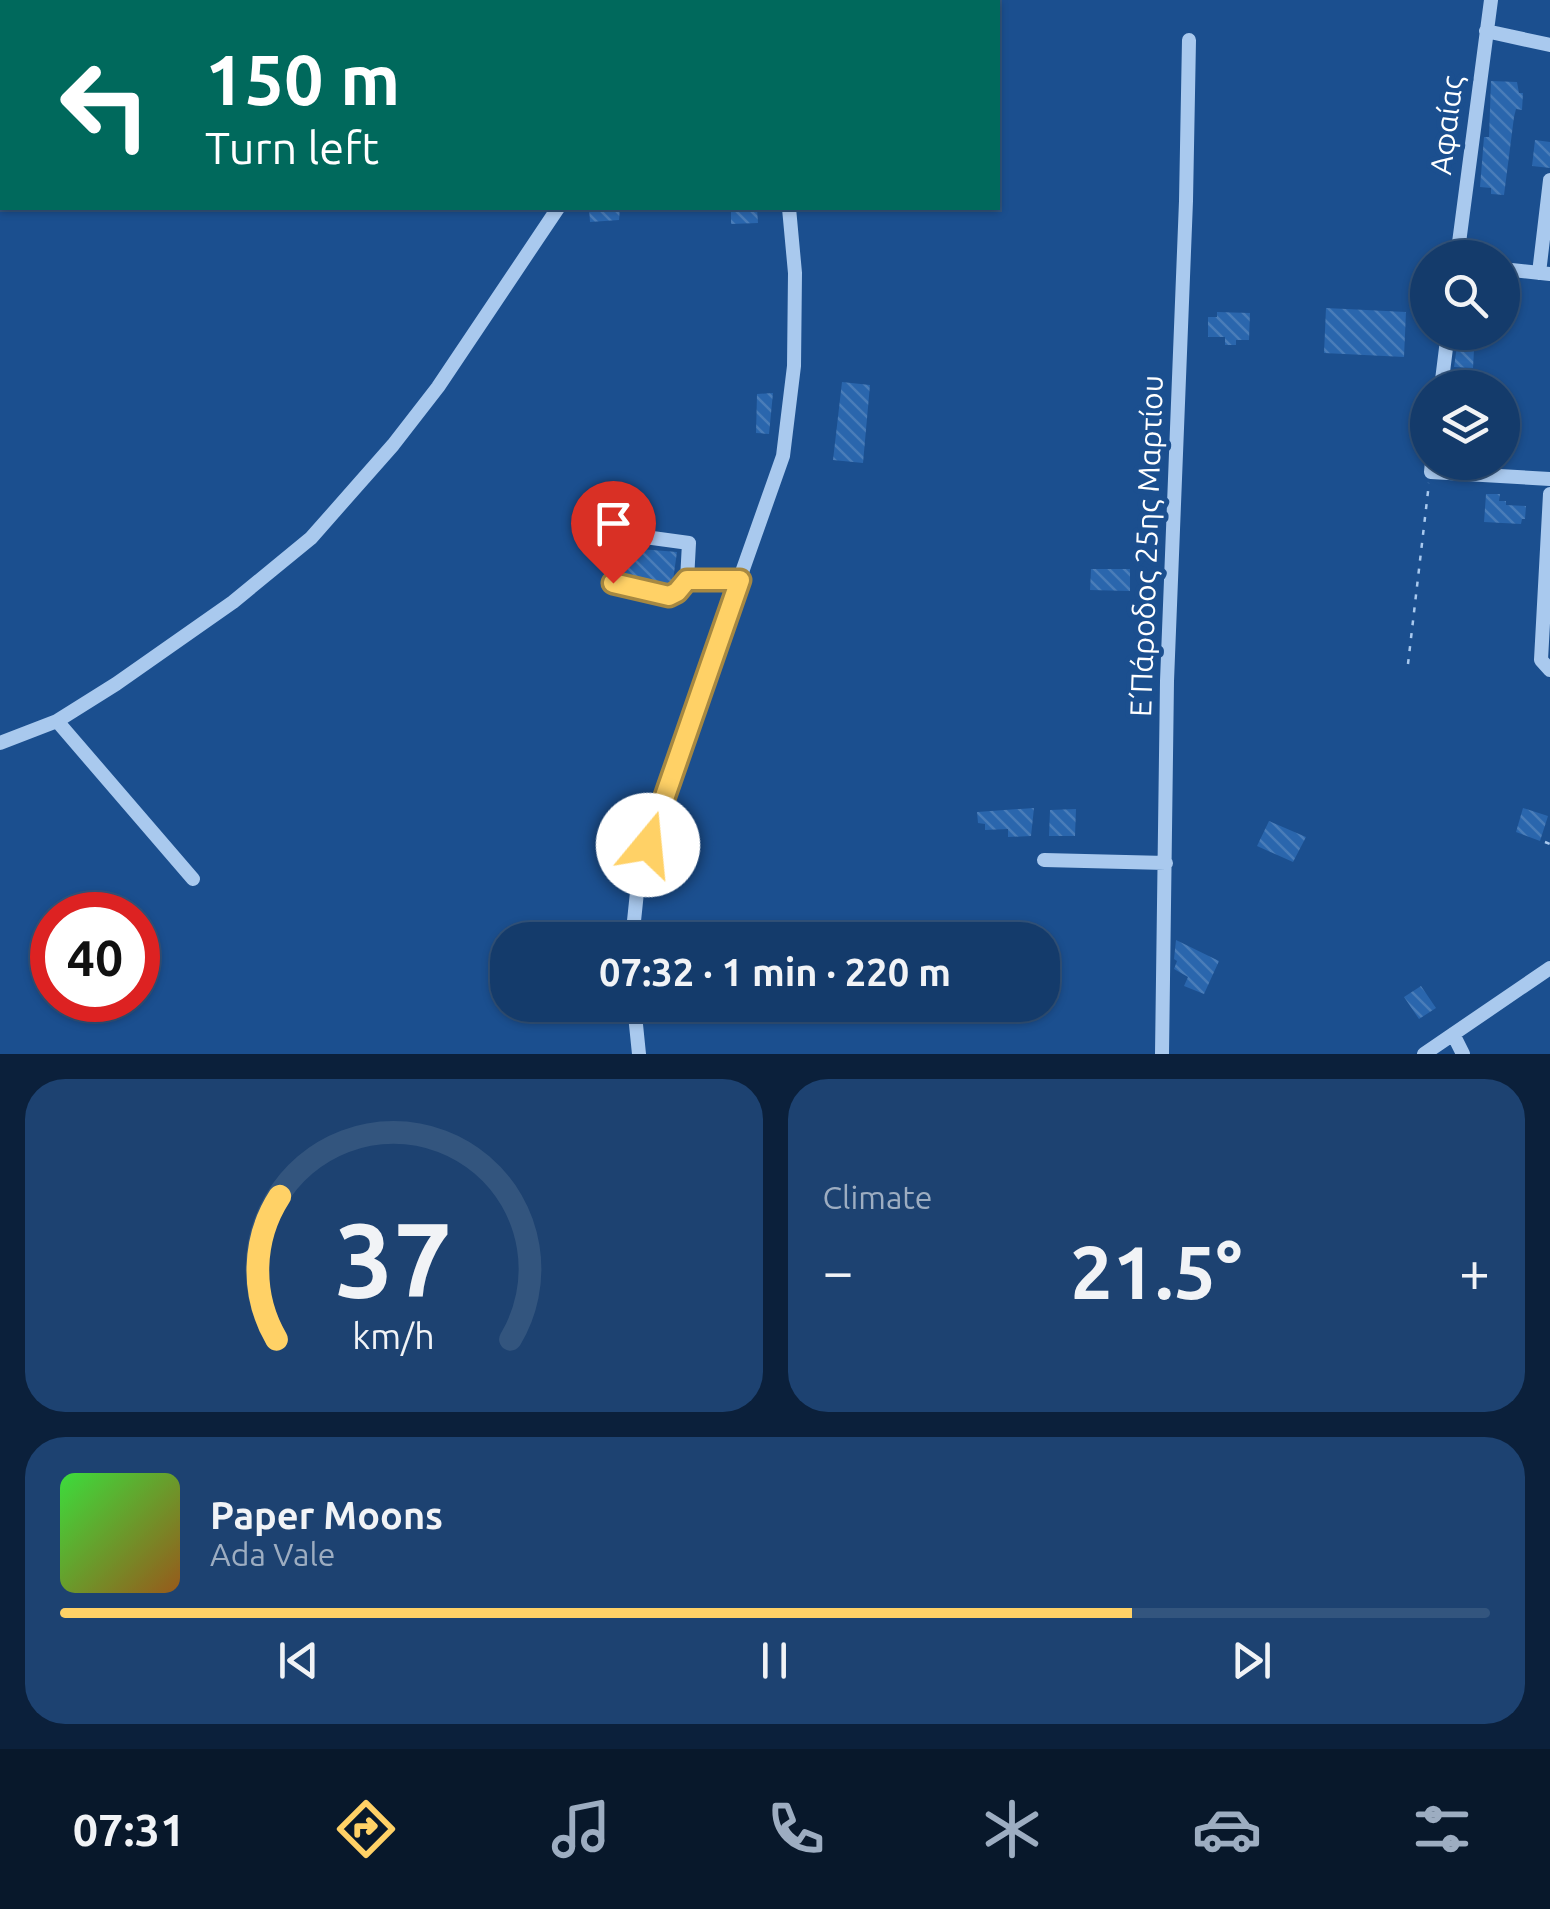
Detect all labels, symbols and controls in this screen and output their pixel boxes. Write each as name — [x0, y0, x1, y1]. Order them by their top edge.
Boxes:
icon: left — [40, 40, 170, 170]
text: 150 m — [205, 40, 400, 118]
street label: Αφαίας — [1423, 73, 1469, 177]
text: Turn left — [205, 122, 379, 173]
map controls — [1410, 240, 1520, 480]
button: search — [1410, 240, 1520, 350]
button: layers — [1410, 370, 1520, 480]
street label: Ε΄ Πάροδος 25ης Μαρτίου — [1123, 374, 1169, 718]
pin — [571, 481, 656, 584]
icon: arrive — [586, 496, 641, 551]
position arrow — [596, 793, 700, 897]
speed limit sign: 40 — [30, 892, 160, 1022]
text: 07:32 · 1 min · 220 m — [599, 951, 951, 993]
text: Climate — [823, 1179, 933, 1215]
text: 37 — [335, 1200, 452, 1317]
text: 21.5° — [1070, 1229, 1242, 1313]
text: − — [823, 1240, 854, 1301]
text: + — [1459, 1240, 1490, 1301]
text: km/h — [352, 1316, 435, 1356]
text: Paper Moons — [210, 1494, 443, 1536]
text: Ada Vale — [210, 1536, 336, 1572]
icon: previous — [271, 1633, 326, 1688]
icon: pause — [747, 1633, 802, 1688]
icon: next — [1224, 1633, 1279, 1688]
icon: directions — [331, 1794, 401, 1864]
icon: music — [546, 1794, 616, 1864]
icon: phone — [761, 1794, 831, 1864]
icon: climate — [977, 1794, 1047, 1864]
icon: car — [1192, 1794, 1262, 1864]
icon: filters — [1407, 1794, 1477, 1864]
text: 07:31 — [73, 1804, 185, 1855]

